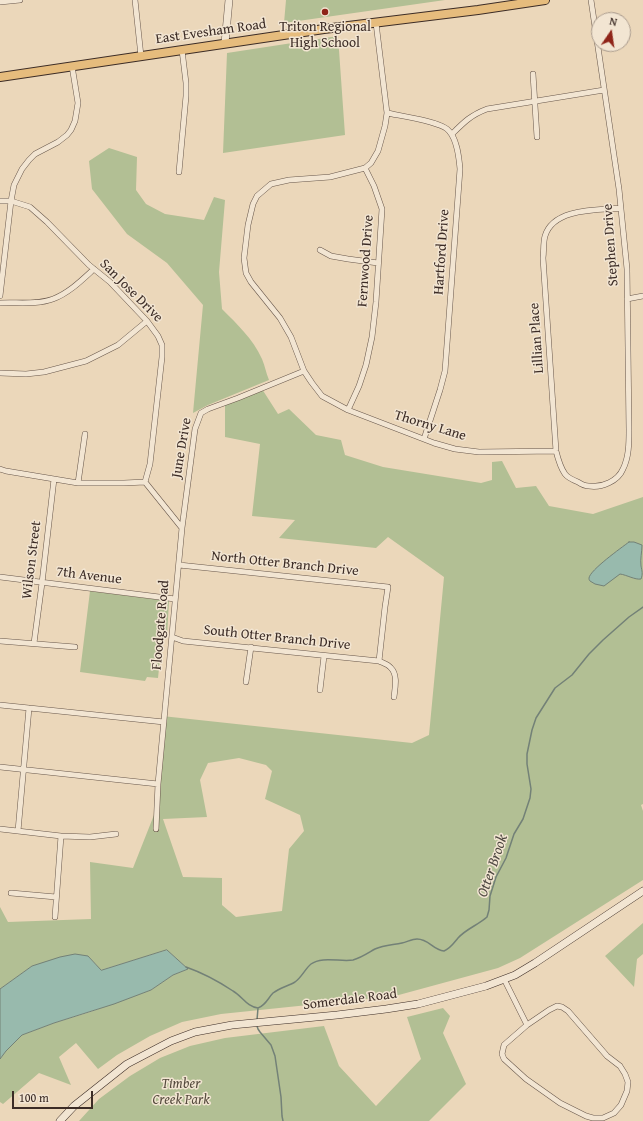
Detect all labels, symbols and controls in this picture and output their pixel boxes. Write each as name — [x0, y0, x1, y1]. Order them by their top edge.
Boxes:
marker: Triton Regional High School — [320, 7, 330, 17]
north arrow — [591, 12, 631, 52]
text: N — [608, 13, 619, 30]
street label: East Evesham Road — [155, 16, 267, 48]
place label: Triton Regional High School — [279, 19, 371, 52]
street label: Stephen Drive — [600, 203, 622, 287]
street label: Hartford Drive — [431, 209, 453, 295]
street label: Fernwood Drive — [354, 214, 378, 308]
street label: San Jose Drive — [96, 256, 166, 326]
street label: Lillian Place — [526, 302, 548, 374]
street label: Thorny Lane — [392, 407, 468, 445]
street label: June Drive — [168, 417, 196, 479]
street label: Wilson Street — [19, 520, 45, 600]
street label: North Otter Branch Drive — [210, 548, 360, 580]
street label: 7th Avenue — [55, 564, 123, 588]
street label: Floodgate Road — [149, 579, 173, 671]
street label: South Otter Branch Drive — [203, 622, 351, 654]
water label: Otter Brook — [474, 832, 512, 900]
street label: Somerdale Road — [302, 986, 398, 1014]
park label: Timber Creek Park — [152, 1076, 210, 1108]
scale bar — [14, 1083, 95, 1109]
text: 100 m — [19, 1089, 49, 1106]

